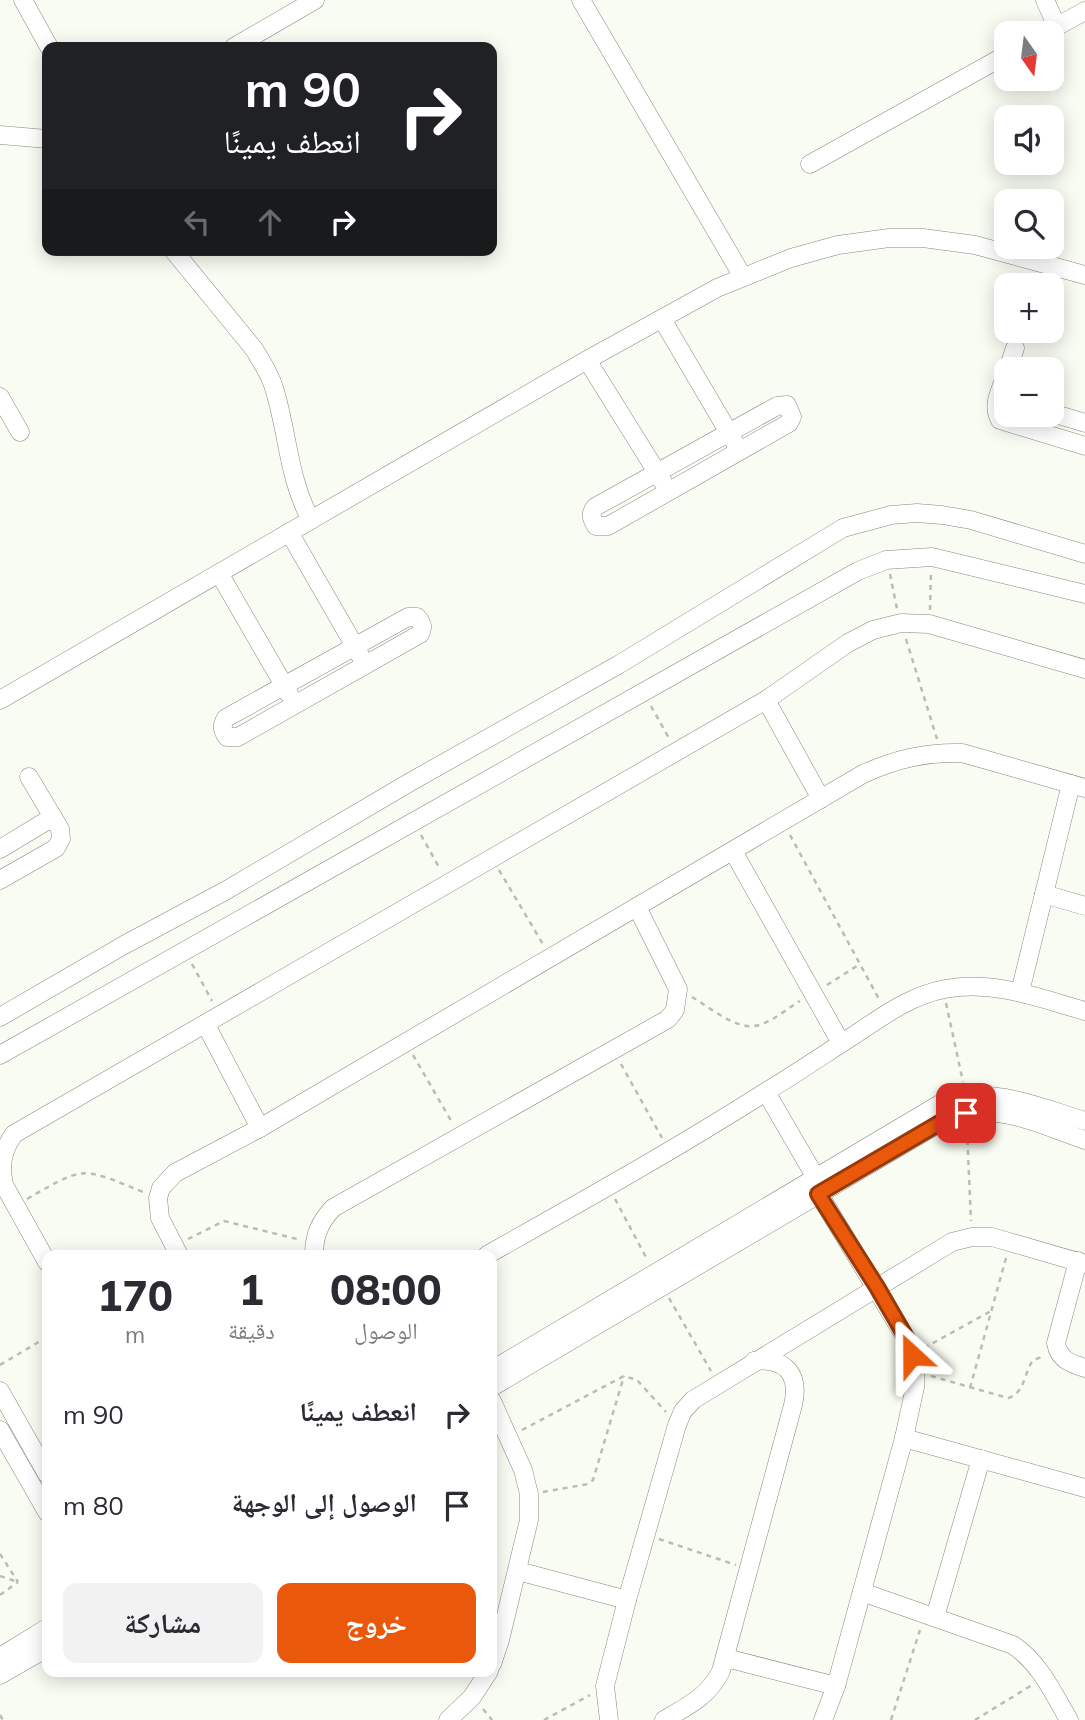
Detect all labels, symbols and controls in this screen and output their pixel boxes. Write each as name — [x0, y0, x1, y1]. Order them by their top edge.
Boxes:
north arrow — [994, 21, 1064, 91]
map controls — [994, 21, 1064, 427]
text: 90 m — [245, 58, 361, 119]
icon: right — [385, 70, 476, 161]
button: sound — [994, 105, 1064, 175]
text: انعطف يمينًا — [224, 121, 361, 161]
button: search — [994, 189, 1064, 259]
icon: left — [178, 203, 216, 241]
icon: ahead — [251, 203, 289, 241]
icon: right — [324, 203, 362, 241]
button: + — [994, 273, 1064, 343]
button: − — [994, 357, 1064, 427]
pin — [936, 1083, 996, 1143]
icon: arrive — [947, 1094, 985, 1132]
text: 1 — [239, 1263, 264, 1316]
text: 08:00 — [330, 1263, 442, 1316]
text: 170 — [97, 1269, 173, 1322]
text: دقيقة — [228, 1316, 275, 1345]
text: الوصول — [354, 1316, 418, 1345]
position arrow — [875, 1318, 949, 1392]
text: m — [125, 1320, 145, 1349]
text: انعطف يمينًا — [300, 1395, 417, 1428]
icon: right — [438, 1396, 476, 1434]
text: 90 m — [63, 1398, 124, 1431]
text: الوصول إلى الوجهة — [232, 1486, 417, 1519]
icon: arrive — [438, 1487, 476, 1525]
text: 80 m — [63, 1489, 124, 1522]
button: مشاركة — [63, 1583, 263, 1663]
button: خروج — [277, 1583, 476, 1663]

